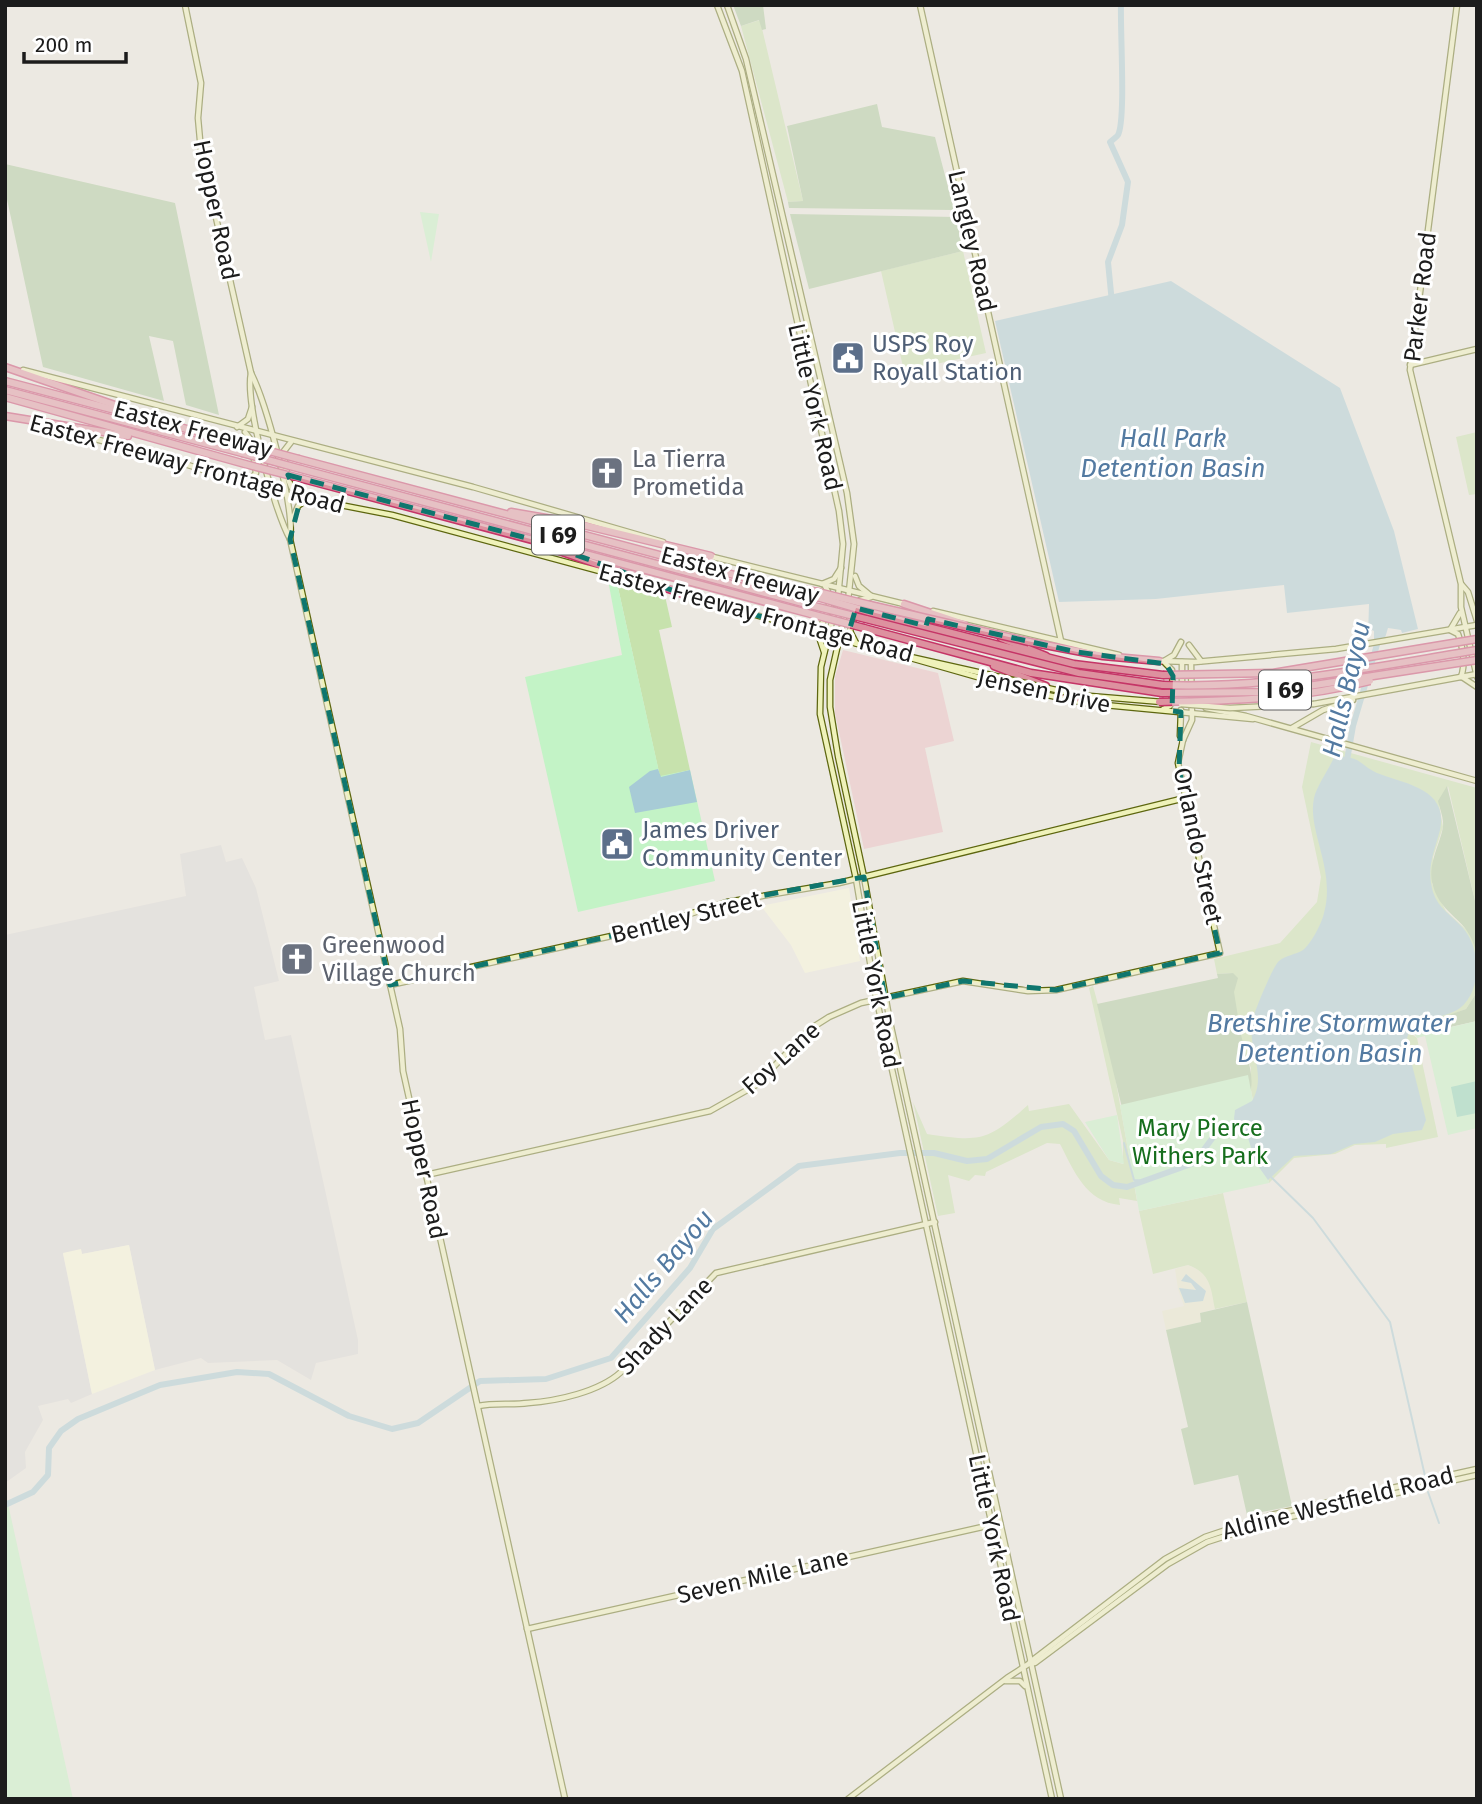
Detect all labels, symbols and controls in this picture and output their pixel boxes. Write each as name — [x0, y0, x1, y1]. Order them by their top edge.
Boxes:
scale bar — [24, 21, 126, 65]
text: 200 m — [35, 32, 92, 58]
street label: Hopper Road — [187, 137, 245, 283]
street label: Langley Road — [942, 167, 1002, 315]
street label: Parker Road — [1398, 230, 1442, 364]
street label: Little York Road — [782, 320, 848, 494]
place label: USPS Roy Royall Station — [872, 330, 1023, 386]
public building icon: USPS Roy Royall Station — [829, 339, 867, 377]
street label: Eastex Freeway — [111, 394, 275, 464]
street label: Eastex Freeway Frontage Road — [26, 408, 348, 520]
water label: Hall Park Detention Basin — [1080, 423, 1266, 484]
place label: La Tierra Prometida — [632, 445, 745, 501]
church icon: La Tierra Prometida — [588, 454, 626, 492]
road number: I 69 — [532, 516, 584, 554]
street label: Eastex Freeway — [658, 540, 822, 610]
street label: Eastex Freeway Frontage Road — [595, 557, 917, 669]
water label: Halls Bayou — [1316, 618, 1377, 760]
street label: Jensen Drive — [975, 663, 1113, 719]
road number: I 69 — [1259, 670, 1311, 710]
street label: Orlando Street — [1168, 765, 1228, 927]
place label: James Driver Community Center — [642, 816, 843, 872]
public building icon: James Driver Community Center — [598, 825, 636, 863]
street label: Bentley Street — [608, 885, 764, 949]
street label: Little York Road — [846, 897, 906, 1071]
place label: Greenwood Village Church — [322, 931, 476, 987]
church icon: Greenwood Village Church — [278, 940, 316, 978]
water label: Bretshire Stormwater Detention Basin — [1207, 1008, 1454, 1069]
street label: Foy Lane — [736, 1016, 826, 1100]
street label: Hopper Road — [395, 1096, 453, 1242]
park label: Mary Pierce Withers Park — [1132, 1114, 1269, 1170]
water label: Halls Bayou — [607, 1203, 720, 1329]
street label: Shady Lane — [612, 1271, 718, 1381]
street label: Little York Road — [963, 1451, 1025, 1625]
street label: Aldine Westfield Road — [1219, 1461, 1457, 1545]
street label: Seven Mile Lane — [675, 1543, 851, 1609]

